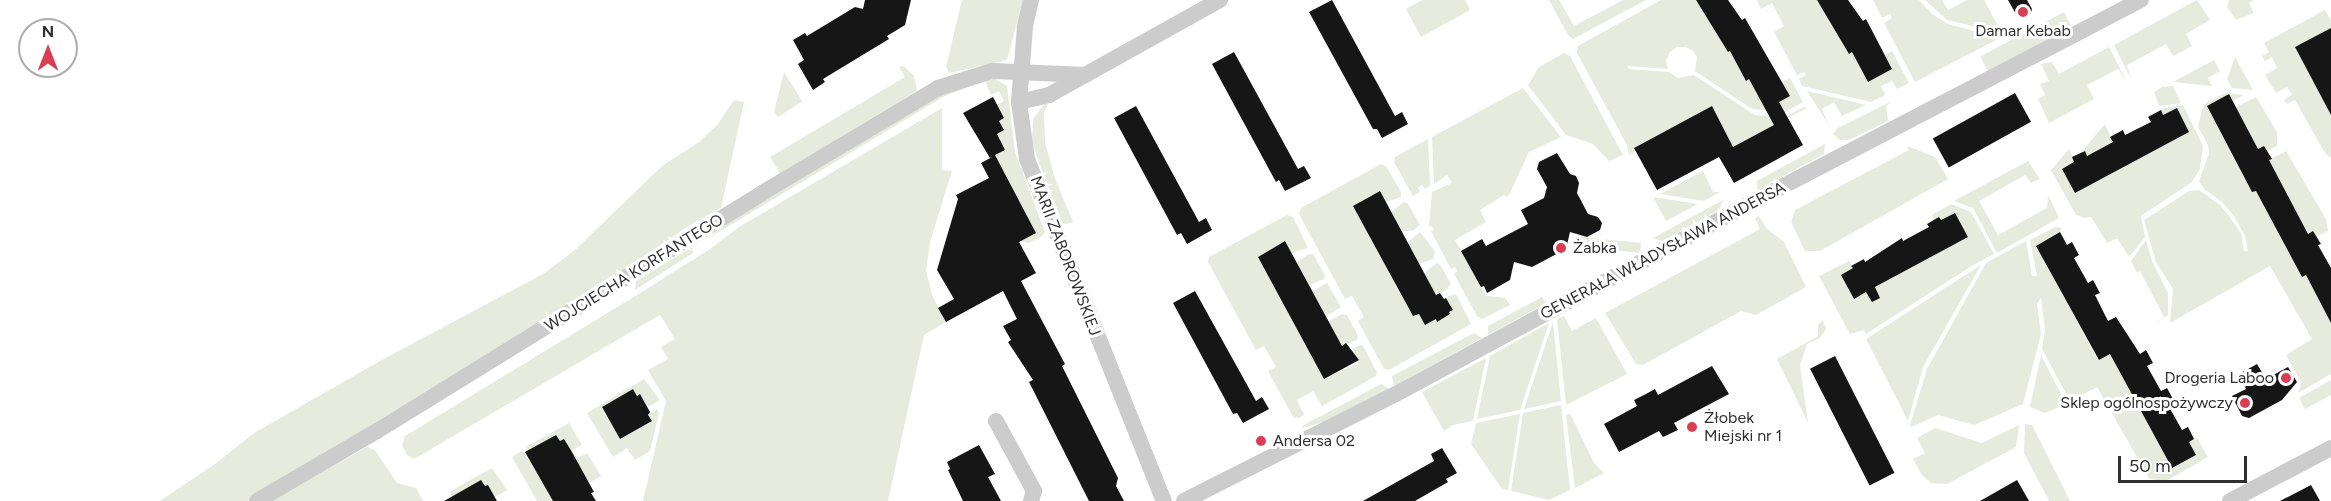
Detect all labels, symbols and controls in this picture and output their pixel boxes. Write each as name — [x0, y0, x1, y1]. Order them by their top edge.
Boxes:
marker: Damar Kebab — [2016, 5, 2030, 19]
north arrow — [18, 18, 78, 78]
place label: Damar Kebab — [1975, 21, 2071, 41]
text: N — [42, 22, 54, 41]
street label: MARII ZABOROWSKIEJ — [1026, 173, 1104, 339]
street label: GENERAŁA WŁADYSŁAWA ANDERSA — [1537, 178, 1789, 324]
street label: WOJCIECHA KORFANTEGO — [541, 210, 727, 336]
place label: Żabka — [1573, 238, 1617, 258]
marker: Żabka — [1554, 241, 1568, 255]
place label: Drogeria Laboo — [2165, 368, 2274, 388]
marker: Drogeria Laboo — [2279, 371, 2293, 385]
place label: Sklep ogólnospożywczy — [2060, 393, 2233, 413]
marker: Sklep ogólnospożywczy — [2238, 396, 2252, 410]
place label: Żłobek Miejski nr 1 — [1704, 408, 1782, 446]
marker: Żłobek Miejski nr 1 — [1685, 420, 1699, 434]
place label: Andersa 02 — [1273, 431, 1355, 451]
marker: Andersa 02 — [1254, 434, 1268, 448]
scale bar — [2121, 444, 2250, 482]
text: 50 m — [2129, 455, 2171, 477]

